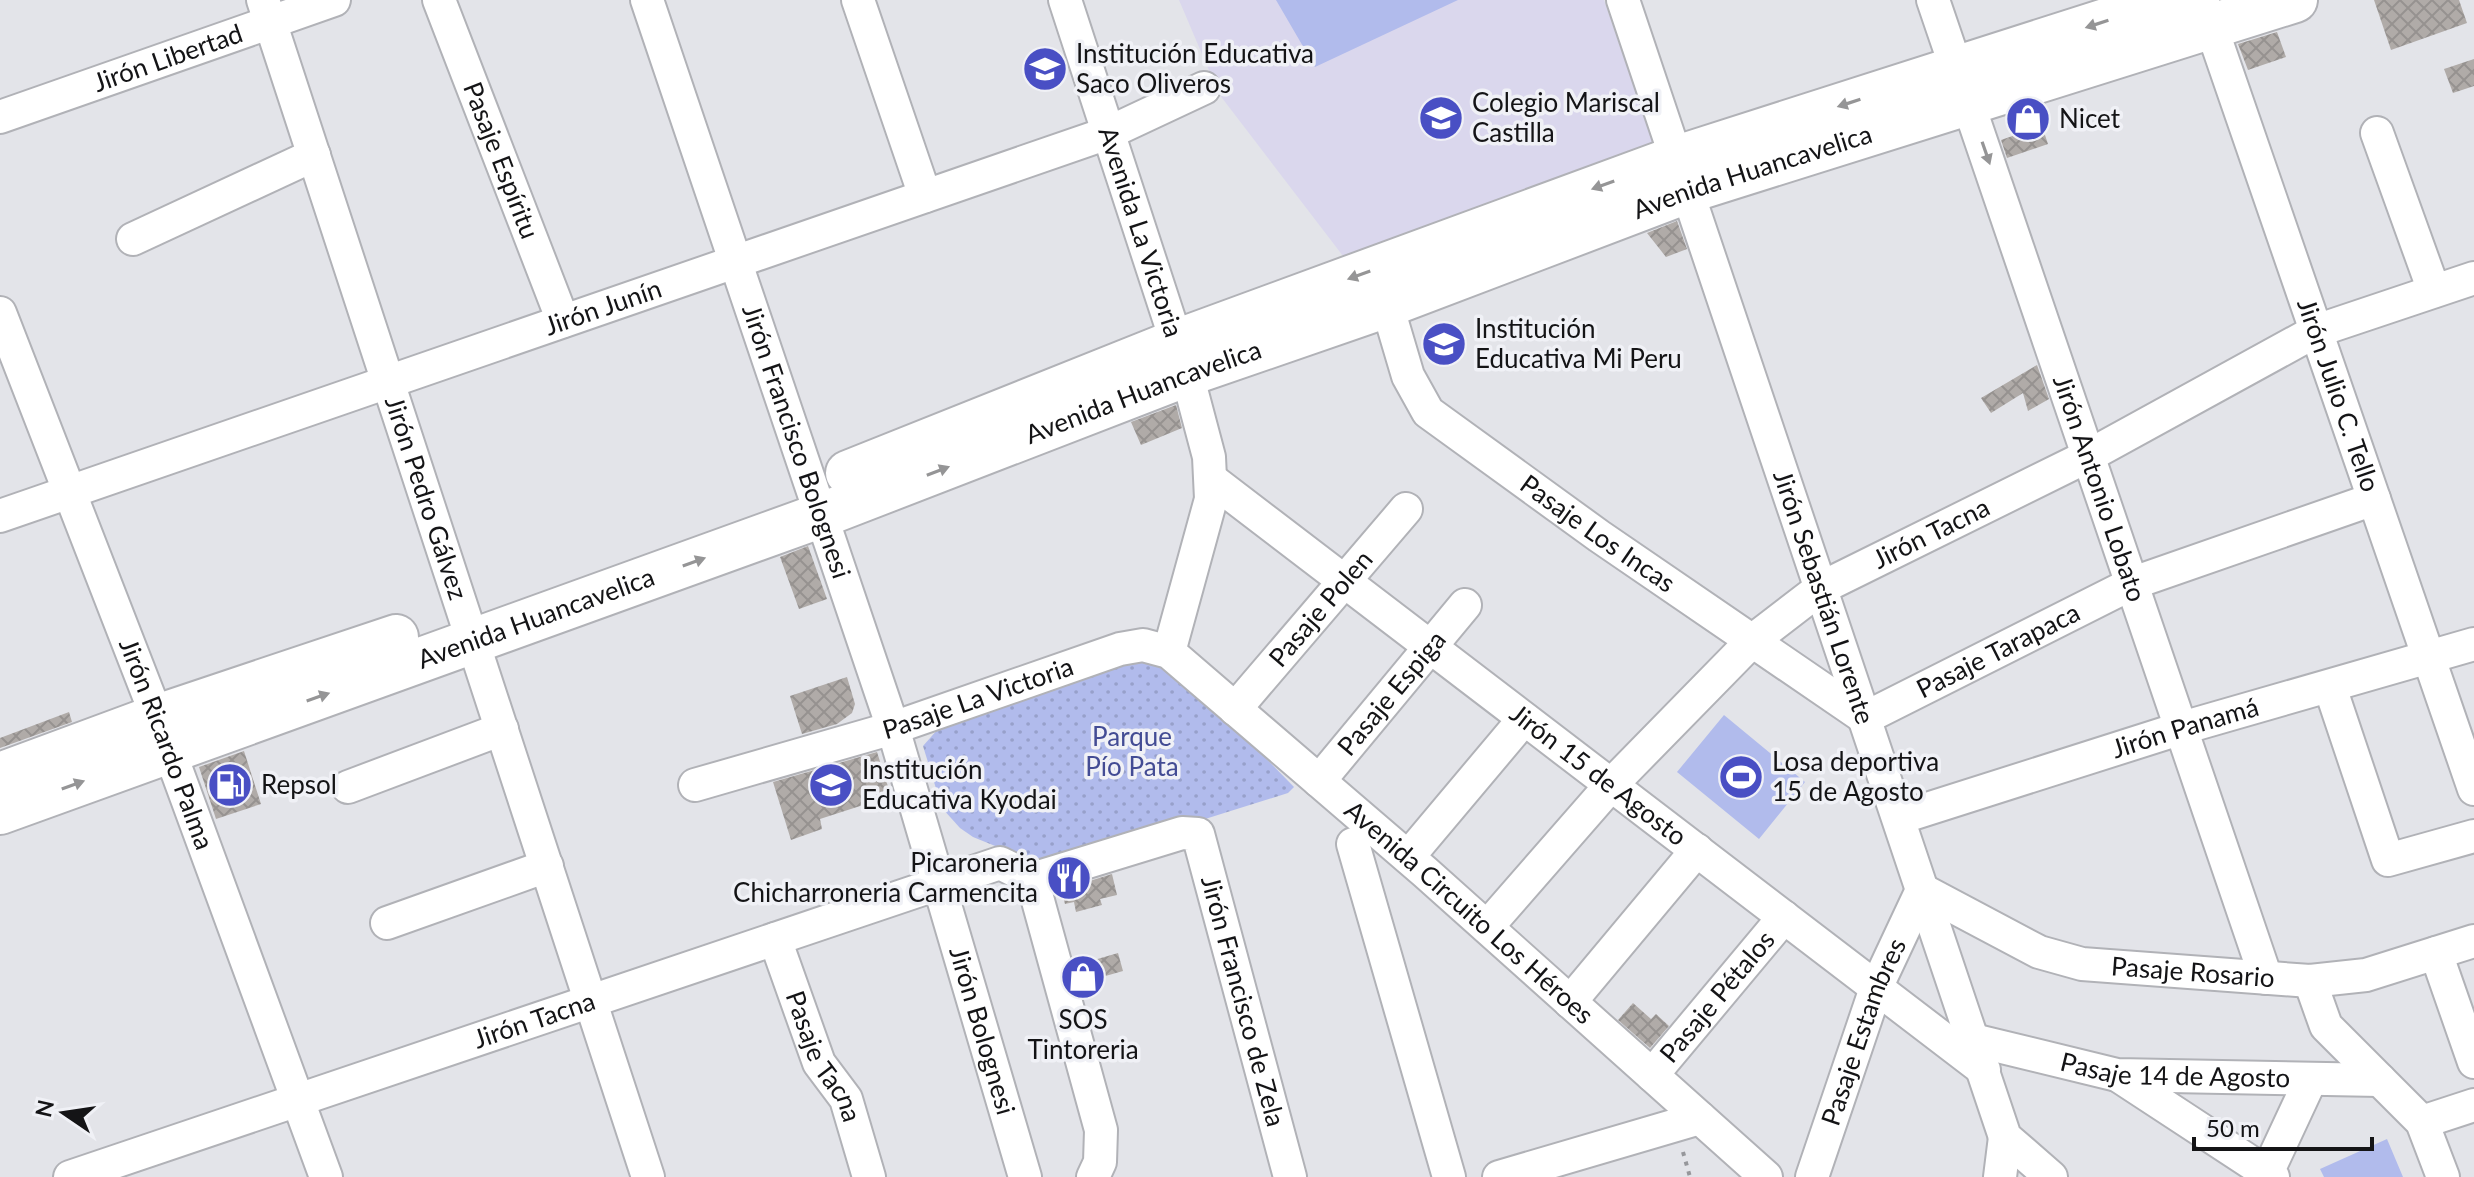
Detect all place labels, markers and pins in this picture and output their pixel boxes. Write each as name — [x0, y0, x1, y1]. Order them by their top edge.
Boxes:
place label: Institución Educativa Saco Oliveros — [1076, 37, 1314, 99]
school or university icon: Institución Educativa Saco Oliveros — [1021, 45, 1069, 93]
place label: Colegio Mariscal Castilla — [1472, 86, 1660, 148]
school or university icon: Colegio Mariscal Castilla — [1417, 94, 1465, 142]
shop icon: Nicet — [2004, 95, 2052, 143]
place label: Nicet — [2059, 102, 2121, 134]
place label: Institución Educativa Mi Peru — [1475, 312, 1682, 374]
school or university icon: Institución Educativa Mi Peru — [1420, 320, 1468, 368]
place label: Losa deportiva 15 de Agosto — [1772, 745, 1939, 807]
place label: Institución Educativa Kyodai — [862, 753, 1057, 815]
sports icon: Losa deportiva 15 de Agosto — [1717, 753, 1765, 801]
fuel station icon: Repsol — [206, 761, 254, 809]
school or university icon: Institución Educativa Kyodai — [807, 761, 855, 809]
place label: Repsol — [261, 768, 337, 800]
place label: Picaroneria Chicharroneria Carmencita — [733, 846, 1038, 908]
restaurant icon: Picaroneria Chicharroneria Carmencita — [1045, 854, 1093, 902]
shop icon: SOS Tintoreria — [1059, 953, 1107, 1001]
place label: SOS Tintoreria — [1027, 1003, 1139, 1065]

